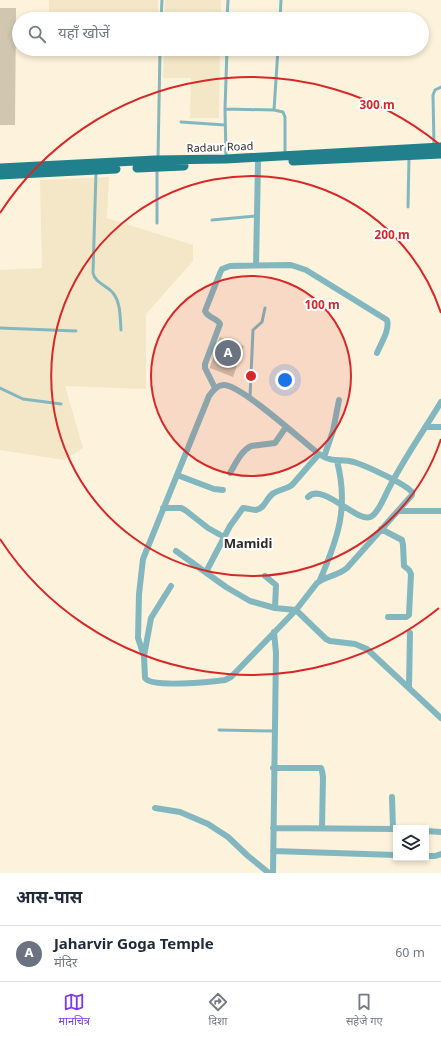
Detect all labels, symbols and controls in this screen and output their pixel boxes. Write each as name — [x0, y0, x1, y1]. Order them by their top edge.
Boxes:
search box — [12, 12, 429, 56]
icon: search — [26, 23, 48, 45]
text: यहाँ खोजें — [58, 25, 110, 44]
text: 300 m — [359, 98, 395, 114]
street label: Radaur Road — [187, 140, 254, 156]
text: 200 m — [374, 228, 410, 244]
text: 100 m — [304, 298, 340, 314]
pin: A — [215, 338, 241, 368]
centre of rings — [244, 369, 258, 383]
your location — [275, 370, 295, 390]
district label: Mamidi — [224, 536, 272, 553]
map controls — [393, 825, 429, 861]
button: layers — [393, 825, 429, 861]
text: आस-पास — [16, 888, 82, 910]
text: Jaharvir Goga Temple — [54, 936, 214, 955]
text: A — [25, 945, 34, 962]
text: 60 m — [395, 945, 425, 962]
text: मंदिर — [54, 955, 77, 972]
tab: मानचित्र — [58, 991, 90, 1029]
tab: दिशा — [207, 991, 229, 1029]
tab: सहेजे गए — [346, 991, 382, 1029]

